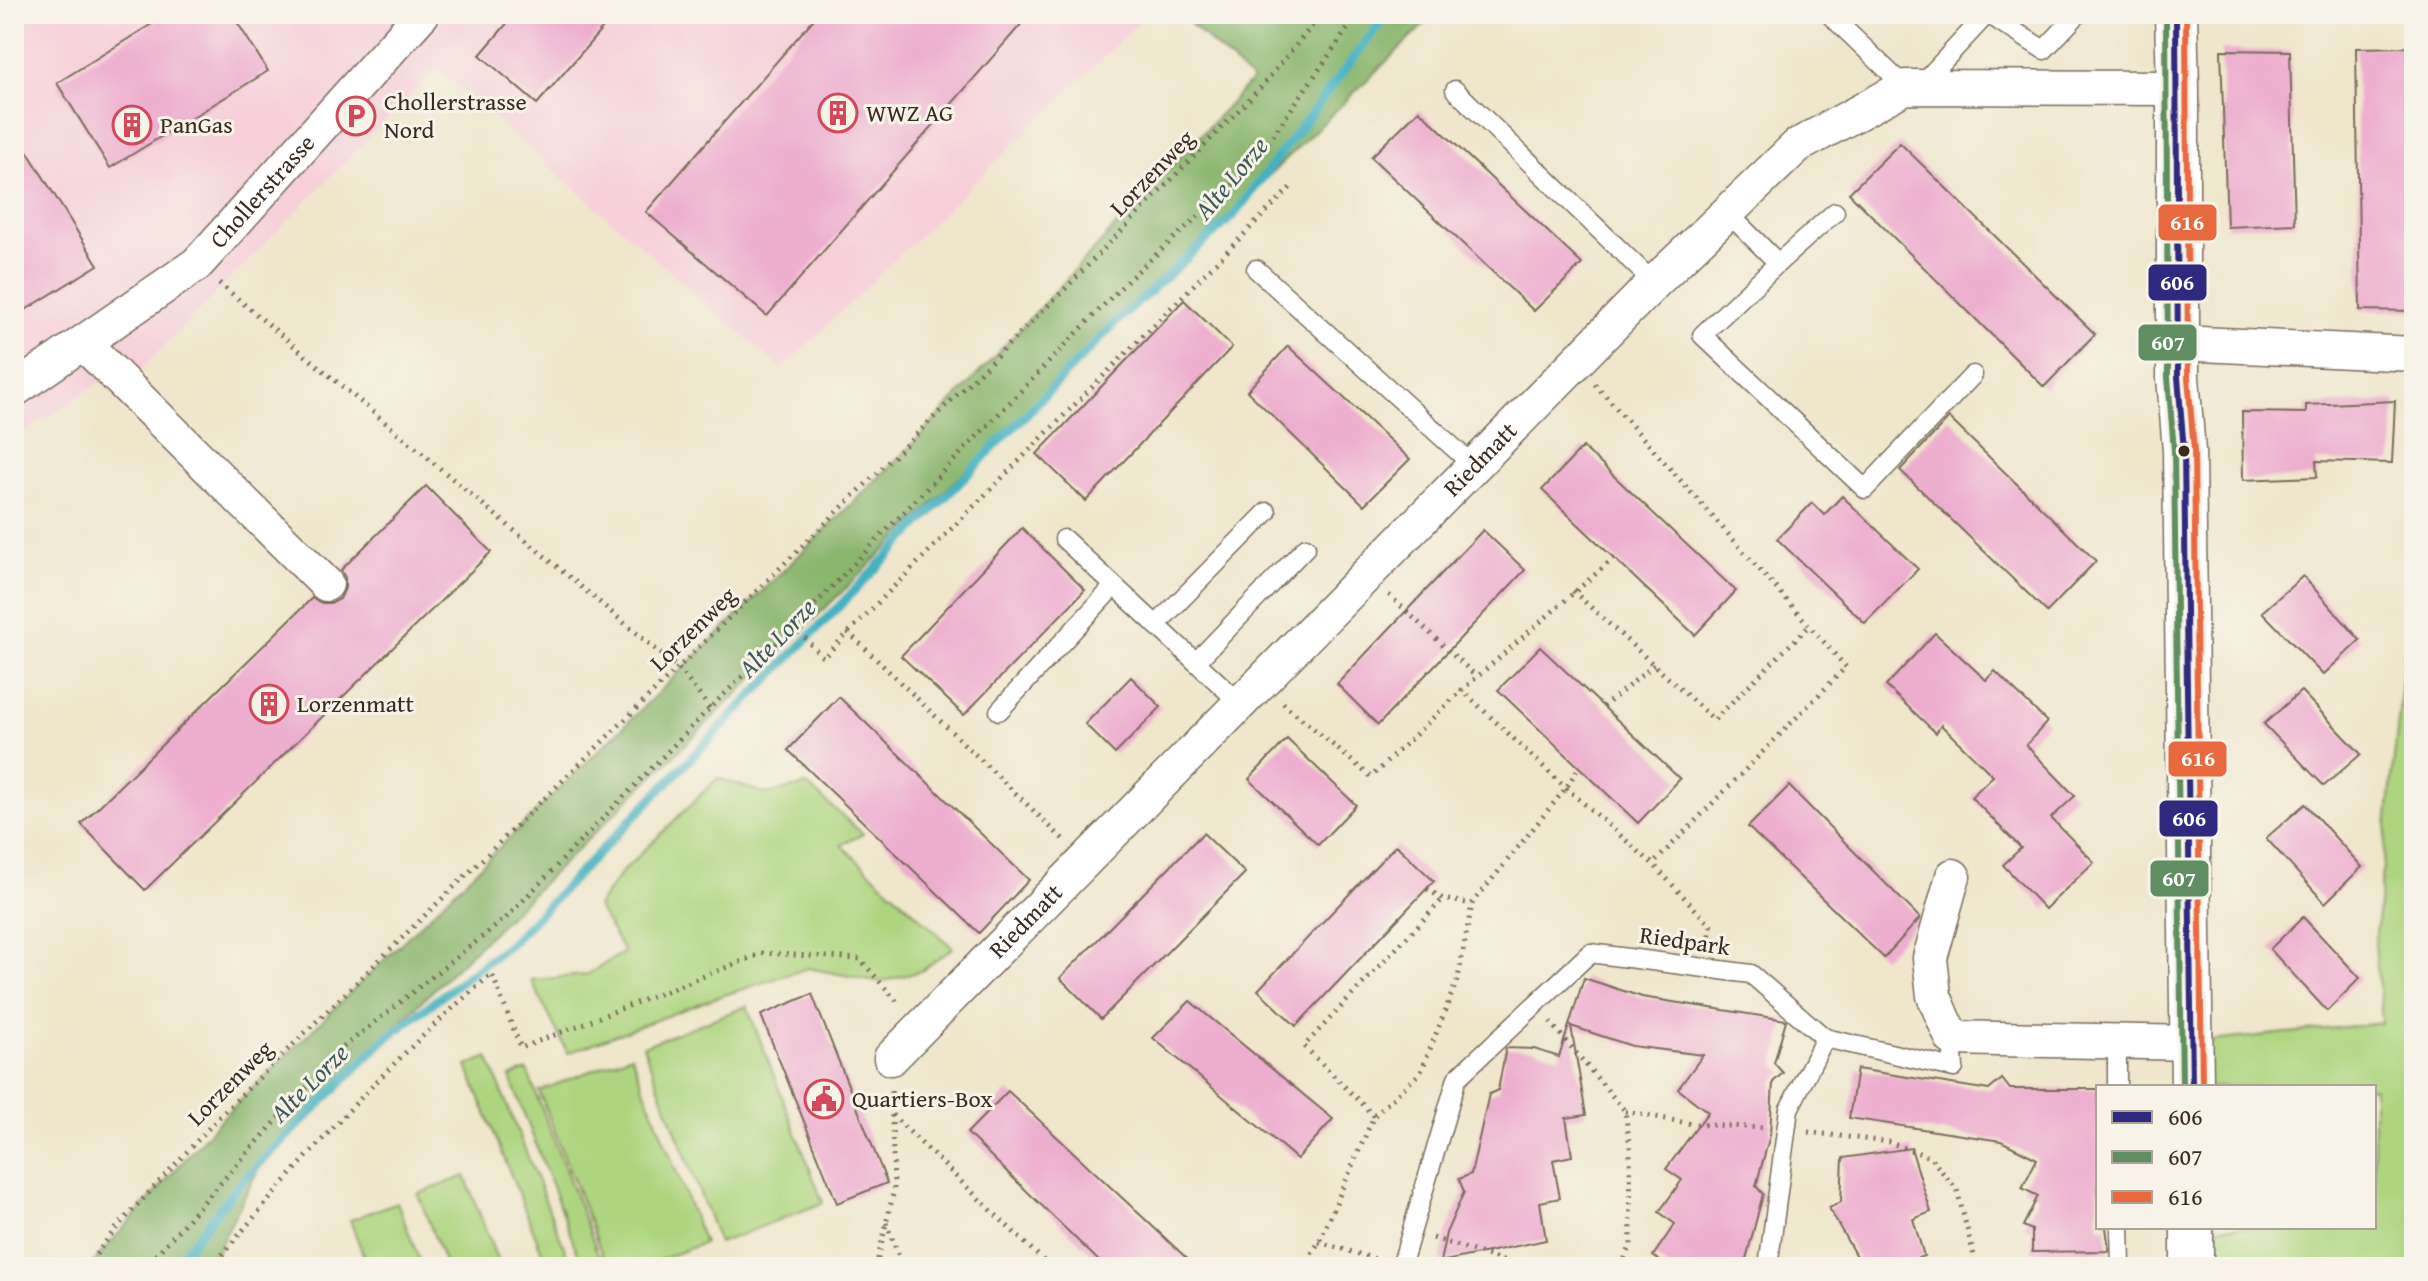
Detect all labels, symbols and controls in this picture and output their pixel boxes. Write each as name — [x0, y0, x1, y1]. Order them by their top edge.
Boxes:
place label: Chollerstrasse Nord — [384, 84, 527, 147]
building icon: WWZ AG — [817, 92, 859, 134]
parking icon: Chollerstrasse Nord — [335, 95, 377, 137]
place label: WWZ AG — [866, 95, 953, 130]
building icon: PanGas — [111, 104, 153, 146]
place label: PanGas — [160, 107, 233, 142]
street label: Lorzenweg — [1101, 121, 1202, 224]
street label: Chollerstrasse — [201, 126, 323, 256]
water label: Alte Lorze — [1183, 128, 1277, 229]
line badge: 616 — [2157, 203, 2218, 242]
text: 616 — [2170, 206, 2204, 238]
line badge: 606 — [2147, 263, 2208, 302]
text: 606 — [2160, 266, 2194, 298]
line badge: 607 — [2137, 323, 2198, 362]
text: 607 — [2151, 326, 2185, 358]
street label: Riedmatt — [1435, 413, 1525, 504]
unlabelled marker — [2176, 443, 2192, 459]
street label: Lorzenweg — [641, 578, 744, 679]
water label: Alte Lorze — [728, 589, 825, 687]
building icon: Lorzenmatt — [248, 683, 290, 725]
place label: Lorzenmatt — [297, 686, 414, 721]
line badge: 616 — [2167, 740, 2228, 778]
text: 616 — [2181, 742, 2215, 774]
line badge: 606 — [2158, 799, 2219, 838]
text: 606 — [2172, 802, 2206, 834]
line badge: 607 — [2149, 859, 2210, 898]
text: 607 — [2162, 862, 2196, 894]
street label: Riedmatt — [980, 875, 1071, 966]
street label: Riedpark — [1638, 917, 1733, 964]
street label: Lorzenweg — [179, 1032, 281, 1134]
water label: Alte Lorze — [259, 1034, 357, 1132]
public building icon: Quartiers-Box — [803, 1078, 845, 1120]
place label: Quartiers-Box — [852, 1081, 993, 1116]
legend — [2096, 1085, 2376, 1229]
text: 606 — [2168, 1099, 2203, 1134]
text: 607 — [2168, 1139, 2203, 1174]
text: 616 — [2168, 1179, 2203, 1214]

